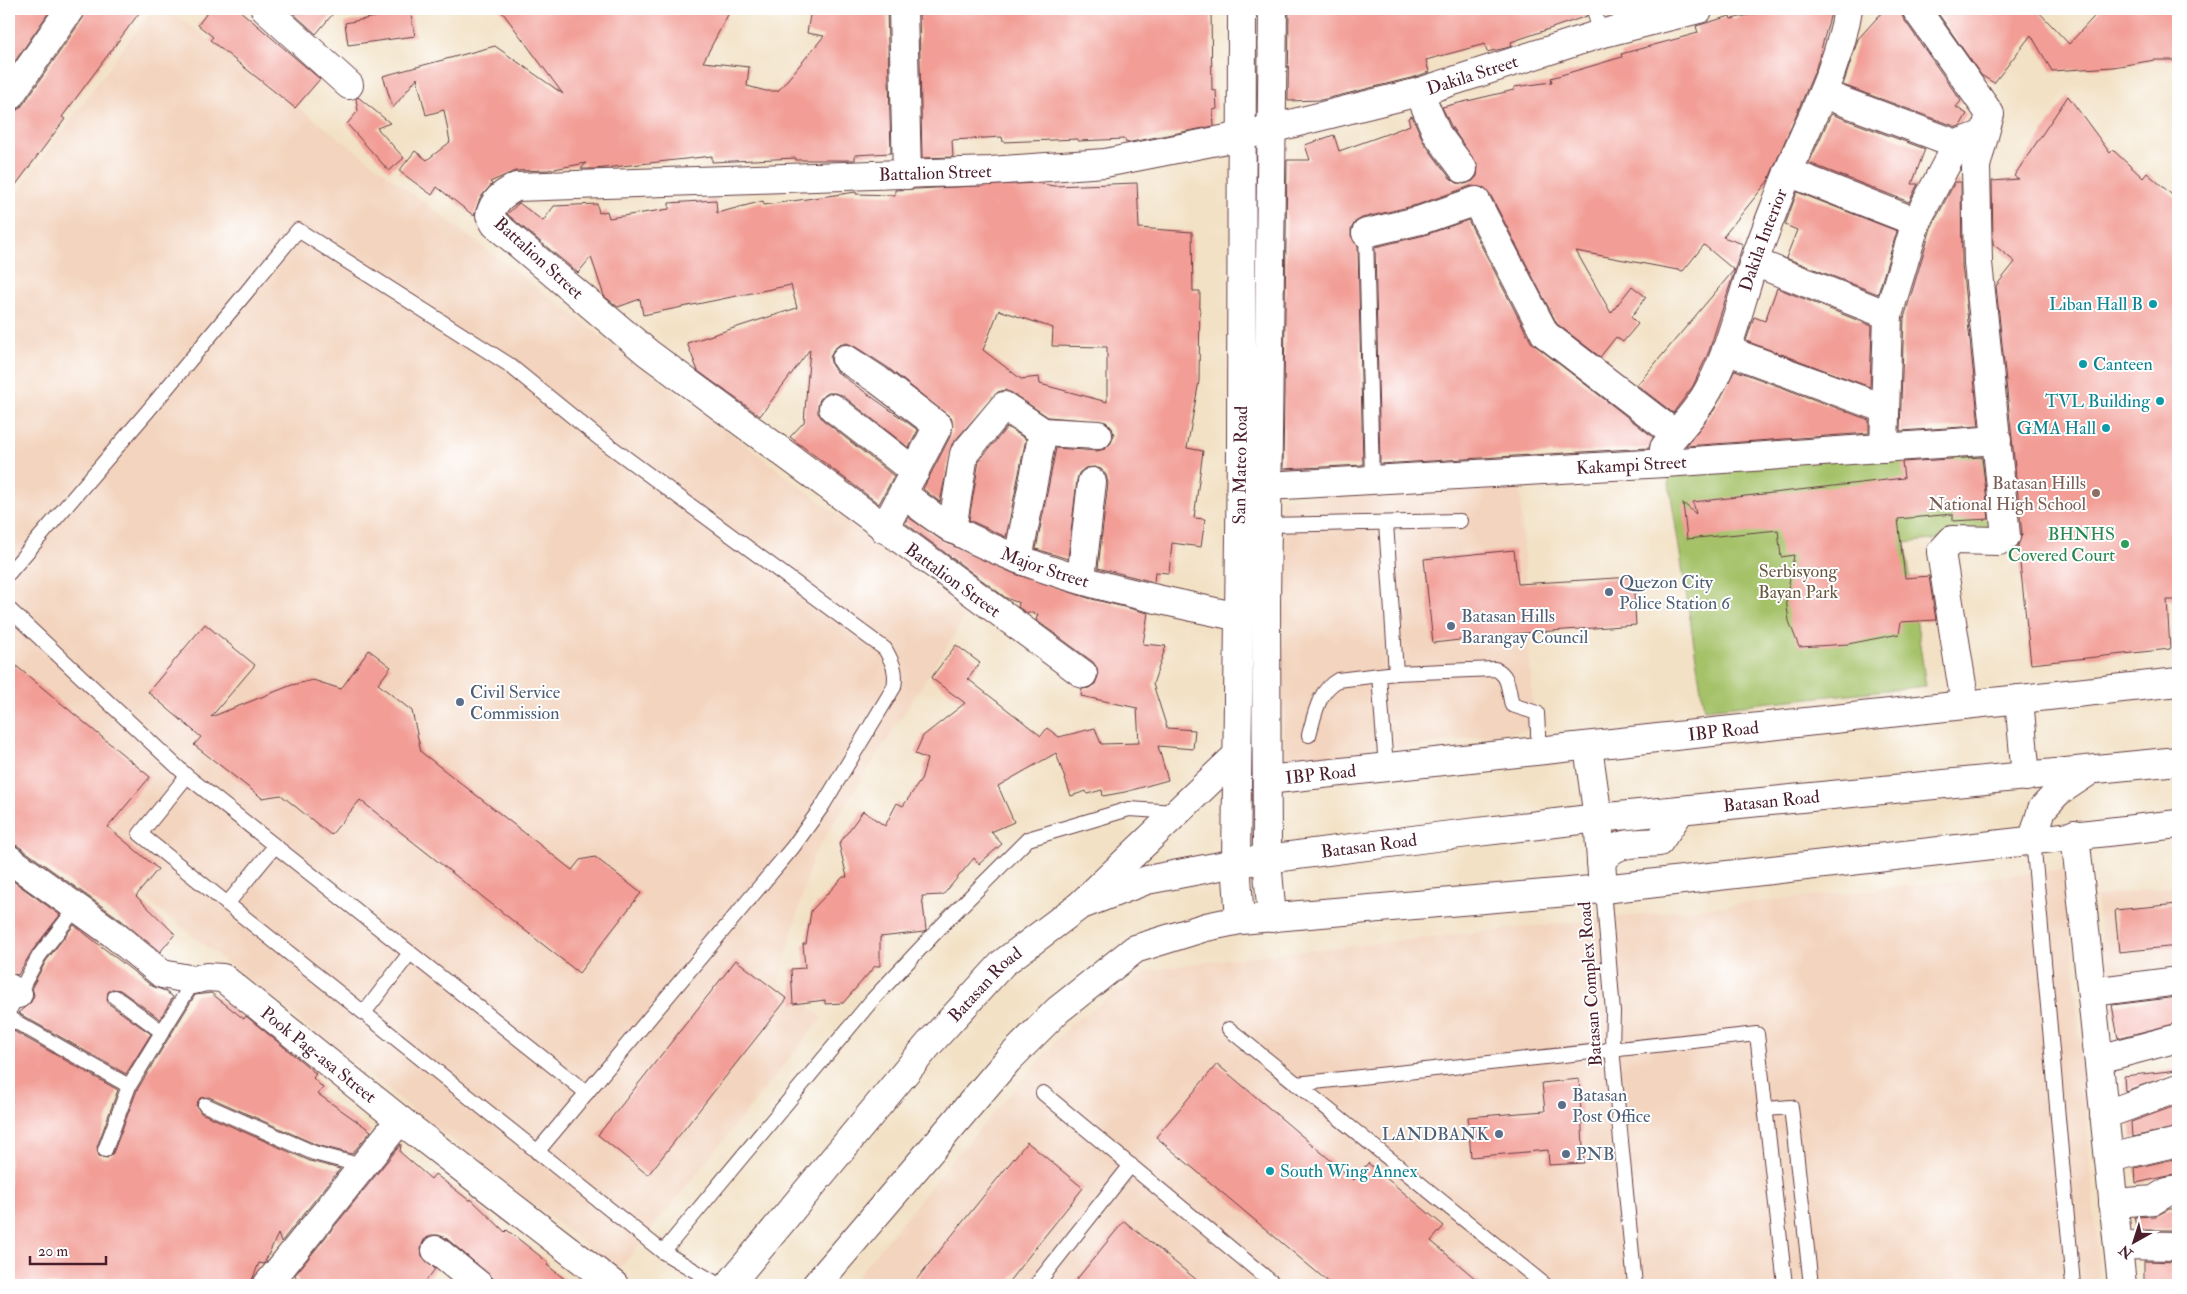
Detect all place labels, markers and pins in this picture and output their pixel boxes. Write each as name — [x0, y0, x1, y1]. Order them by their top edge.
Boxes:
place label: Liban Hall B — [2049, 293, 2143, 316]
marker: Liban Hall B — [2147, 298, 2159, 310]
place label: Canteen — [2093, 353, 2153, 376]
marker: Canteen — [2077, 358, 2089, 370]
place label: TVL Building — [2045, 390, 2151, 413]
marker: TVL Building — [2154, 395, 2166, 407]
place label: GMA Hall — [2017, 417, 2096, 440]
marker: GMA Hall — [2100, 422, 2112, 434]
place label: Batasan Hills National High School — [1928, 472, 2086, 516]
marker: Batasan Hills National High School — [2090, 487, 2102, 499]
place label: BHNHS Covered Court — [2008, 523, 2115, 567]
marker: BHNHS Covered Court — [2119, 538, 2131, 550]
place label: Quezon City Police Station 6 — [1619, 571, 1731, 615]
marker: Quezon City Police Station 6 — [1603, 586, 1615, 598]
place label: Batasan Hills Barangay Council — [1461, 605, 1589, 649]
marker: Batasan Hills Barangay Council — [1445, 620, 1457, 632]
place label: Civil Service Commission — [470, 681, 561, 725]
marker: Civil Service Commission — [454, 696, 466, 708]
place label: Batasan Post Office — [1572, 1084, 1651, 1128]
marker: Batasan Post Office — [1556, 1099, 1568, 1111]
place label: LANDBANK — [1382, 1123, 1489, 1146]
marker: LANDBANK — [1493, 1128, 1505, 1140]
place label: PNB — [1576, 1143, 1614, 1166]
marker: PNB — [1560, 1148, 1572, 1160]
place label: South Wing Annex — [1280, 1160, 1418, 1183]
marker: South Wing Annex — [1264, 1165, 1276, 1177]

